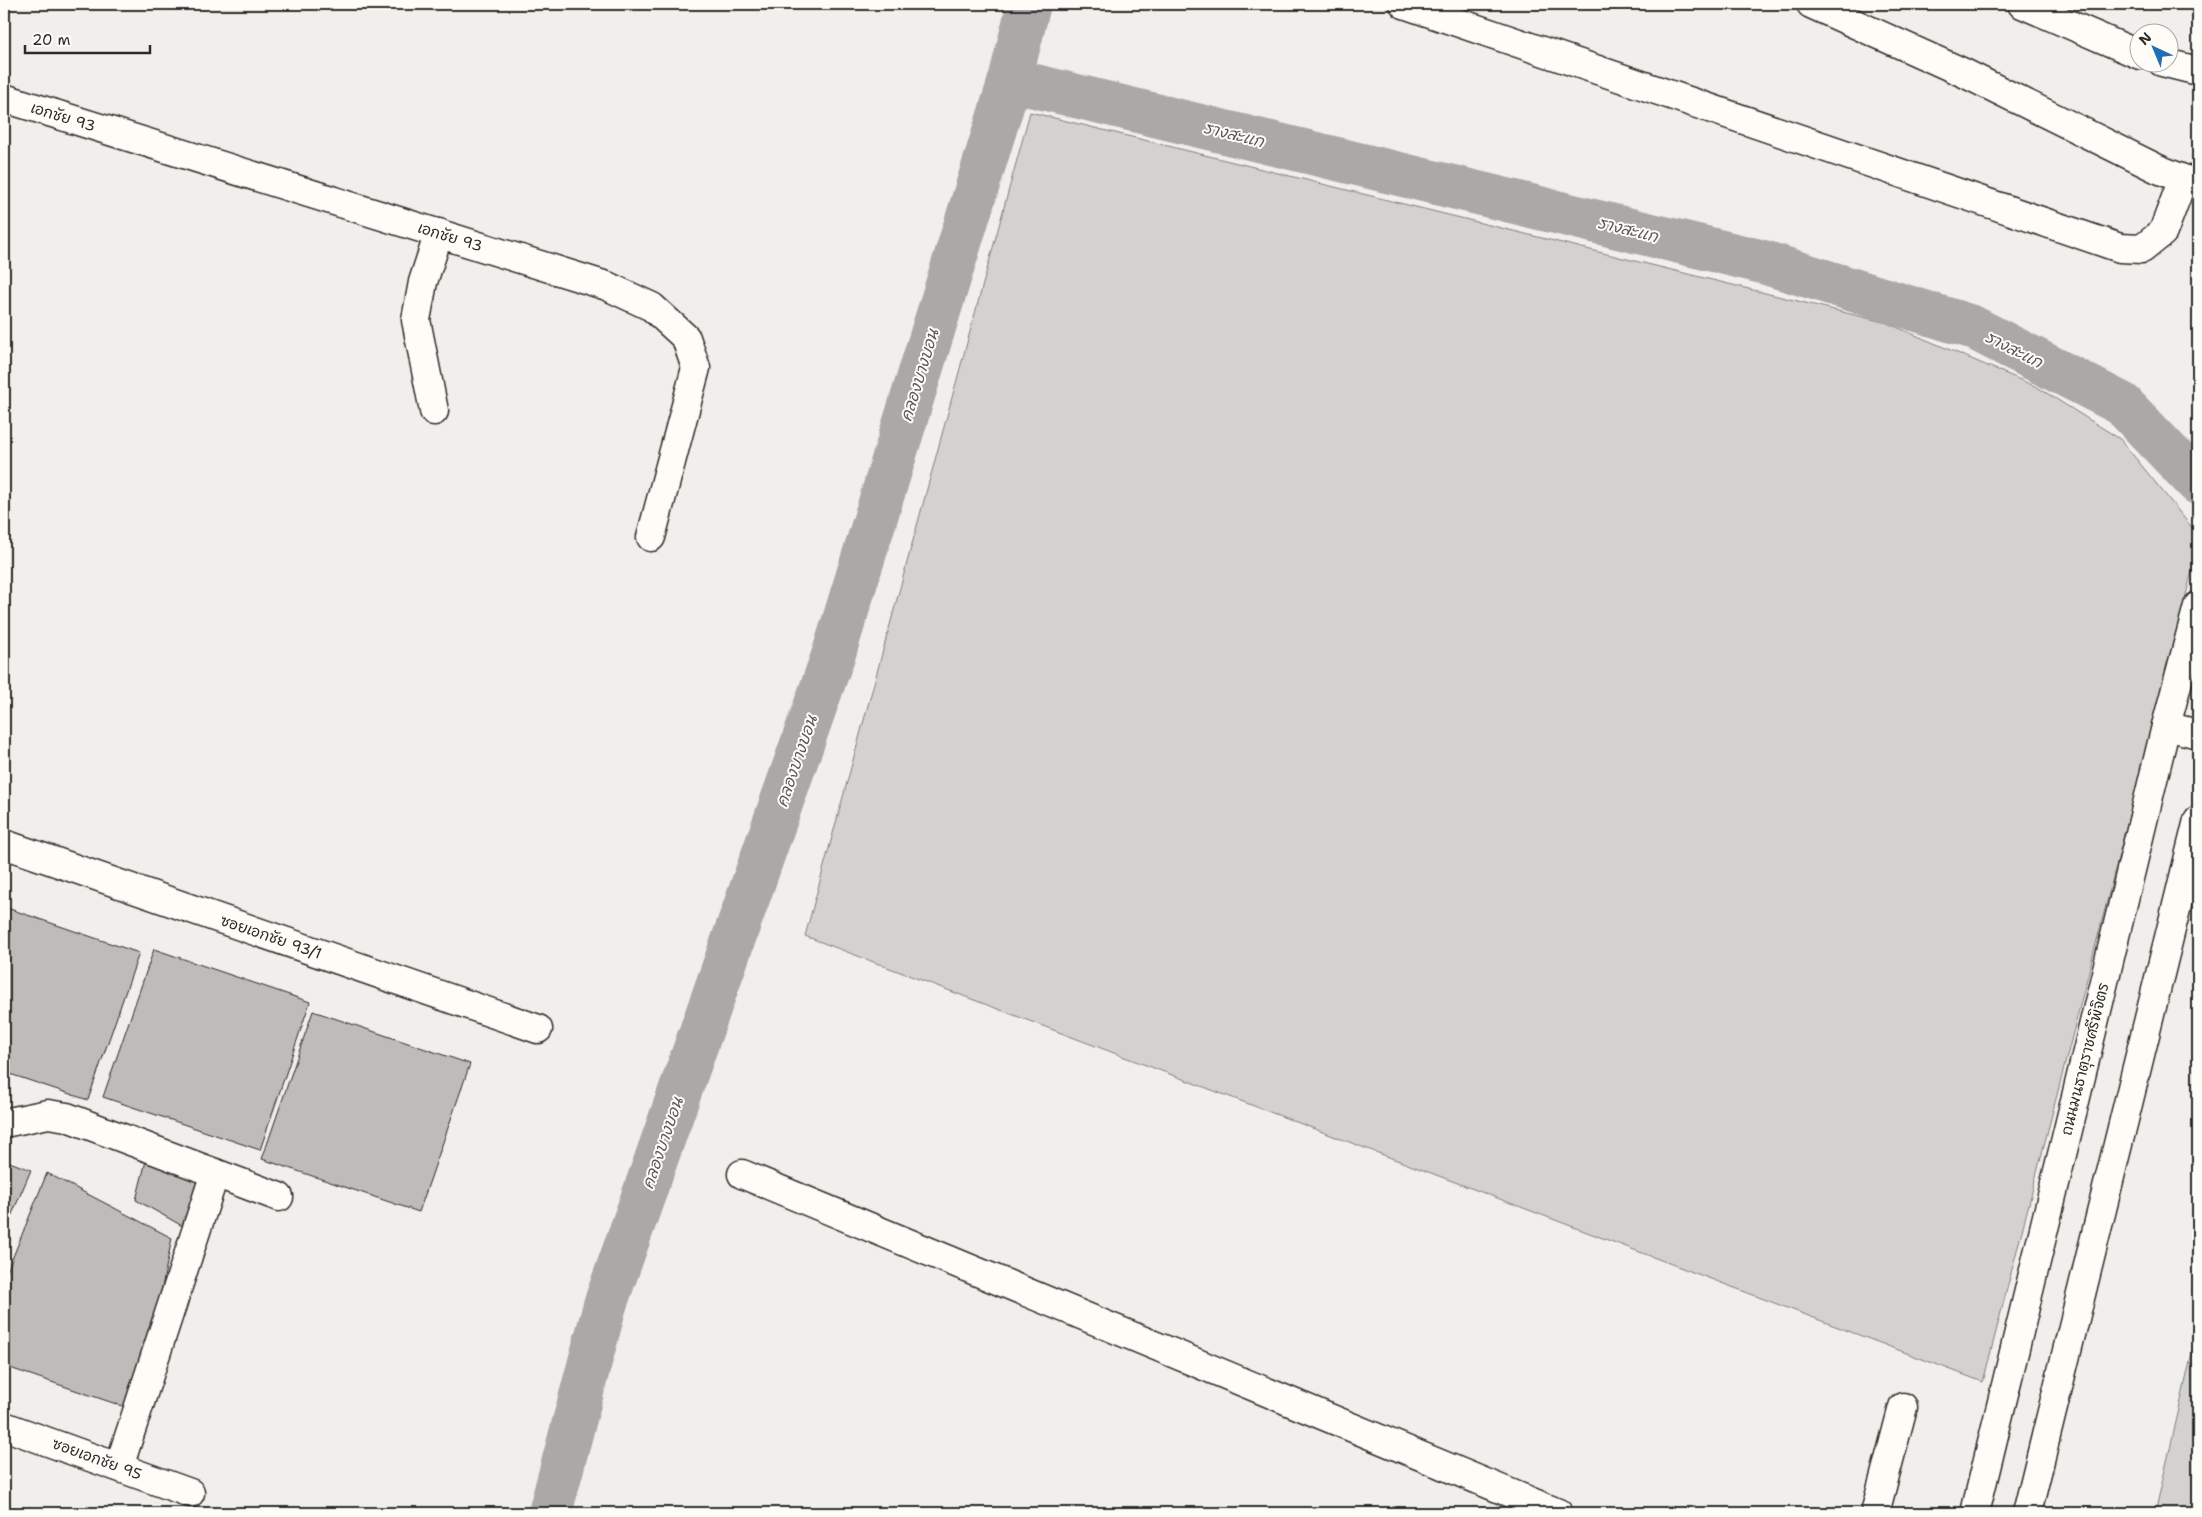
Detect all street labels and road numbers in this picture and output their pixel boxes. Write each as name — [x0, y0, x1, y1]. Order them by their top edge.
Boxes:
street label: เอกชัย 93 — [28, 98, 98, 136]
street label: เอกชัย 93 — [415, 218, 485, 256]
street label: ซอยเอกชัย 93/1 — [218, 910, 324, 964]
street label: ถนนมนธาตุราชศรีพิจิตร — [2056, 981, 2115, 1138]
street label: ซอยเอกชัย 95 — [49, 1434, 145, 1484]

